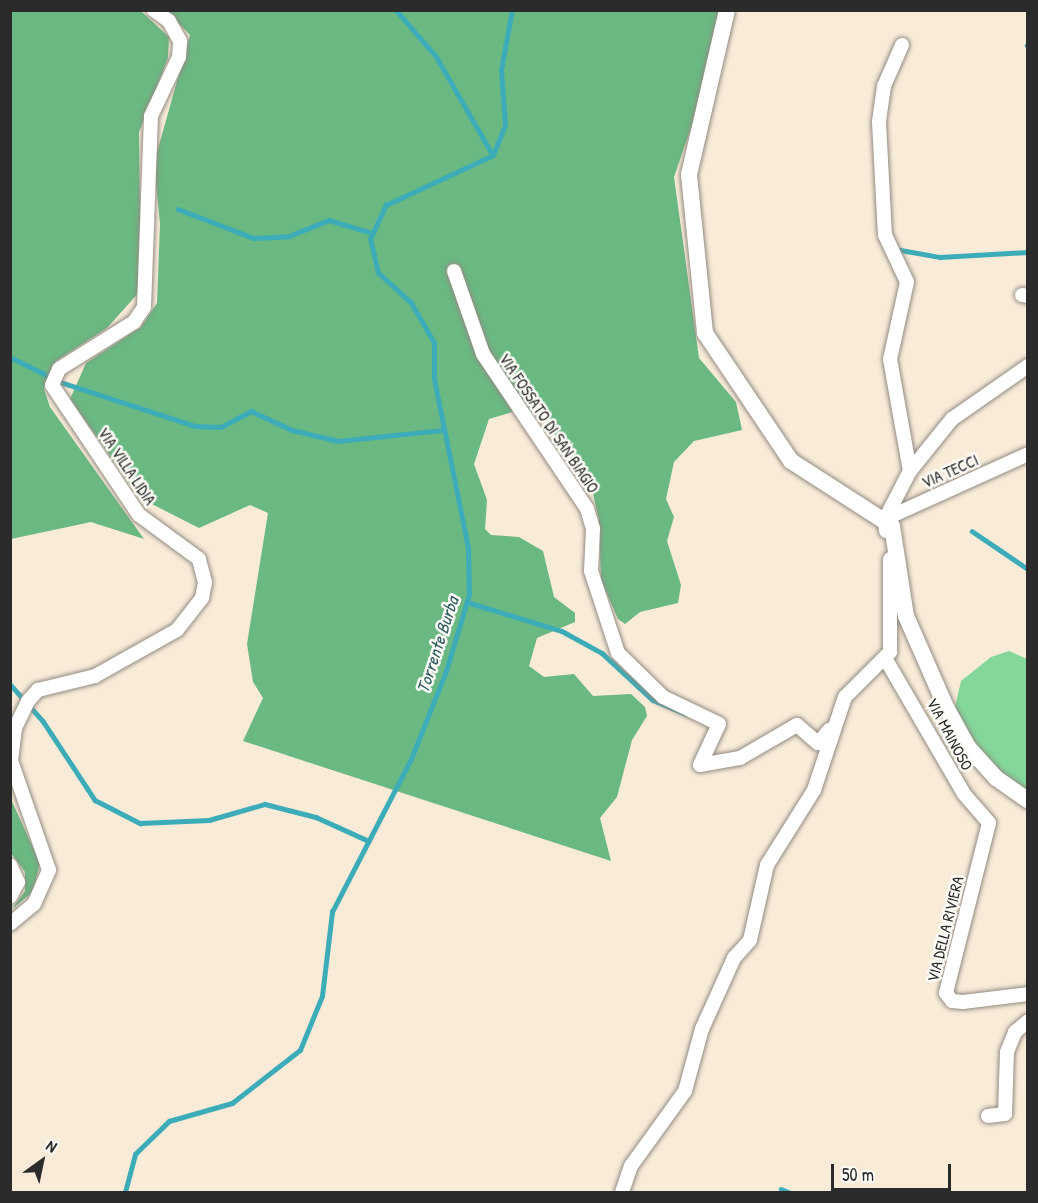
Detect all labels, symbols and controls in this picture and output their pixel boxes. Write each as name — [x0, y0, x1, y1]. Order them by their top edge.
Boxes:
street label: VIA FOSSATO DI SAN BIAGIO — [495, 350, 603, 496]
street label: VIA VILLA LIDIA — [94, 424, 160, 508]
street label: VIA TECCI — [919, 450, 981, 492]
water label: Torrente Burba — [412, 594, 464, 696]
street label: VIA MAINOSO — [923, 695, 977, 773]
street label: VIA DELLA RIVIERA — [923, 874, 967, 984]
north arrow — [12, 1131, 72, 1191]
text: N — [42, 1134, 61, 1157]
scale bar — [834, 1152, 954, 1190]
text: 50 m — [842, 1162, 874, 1187]

